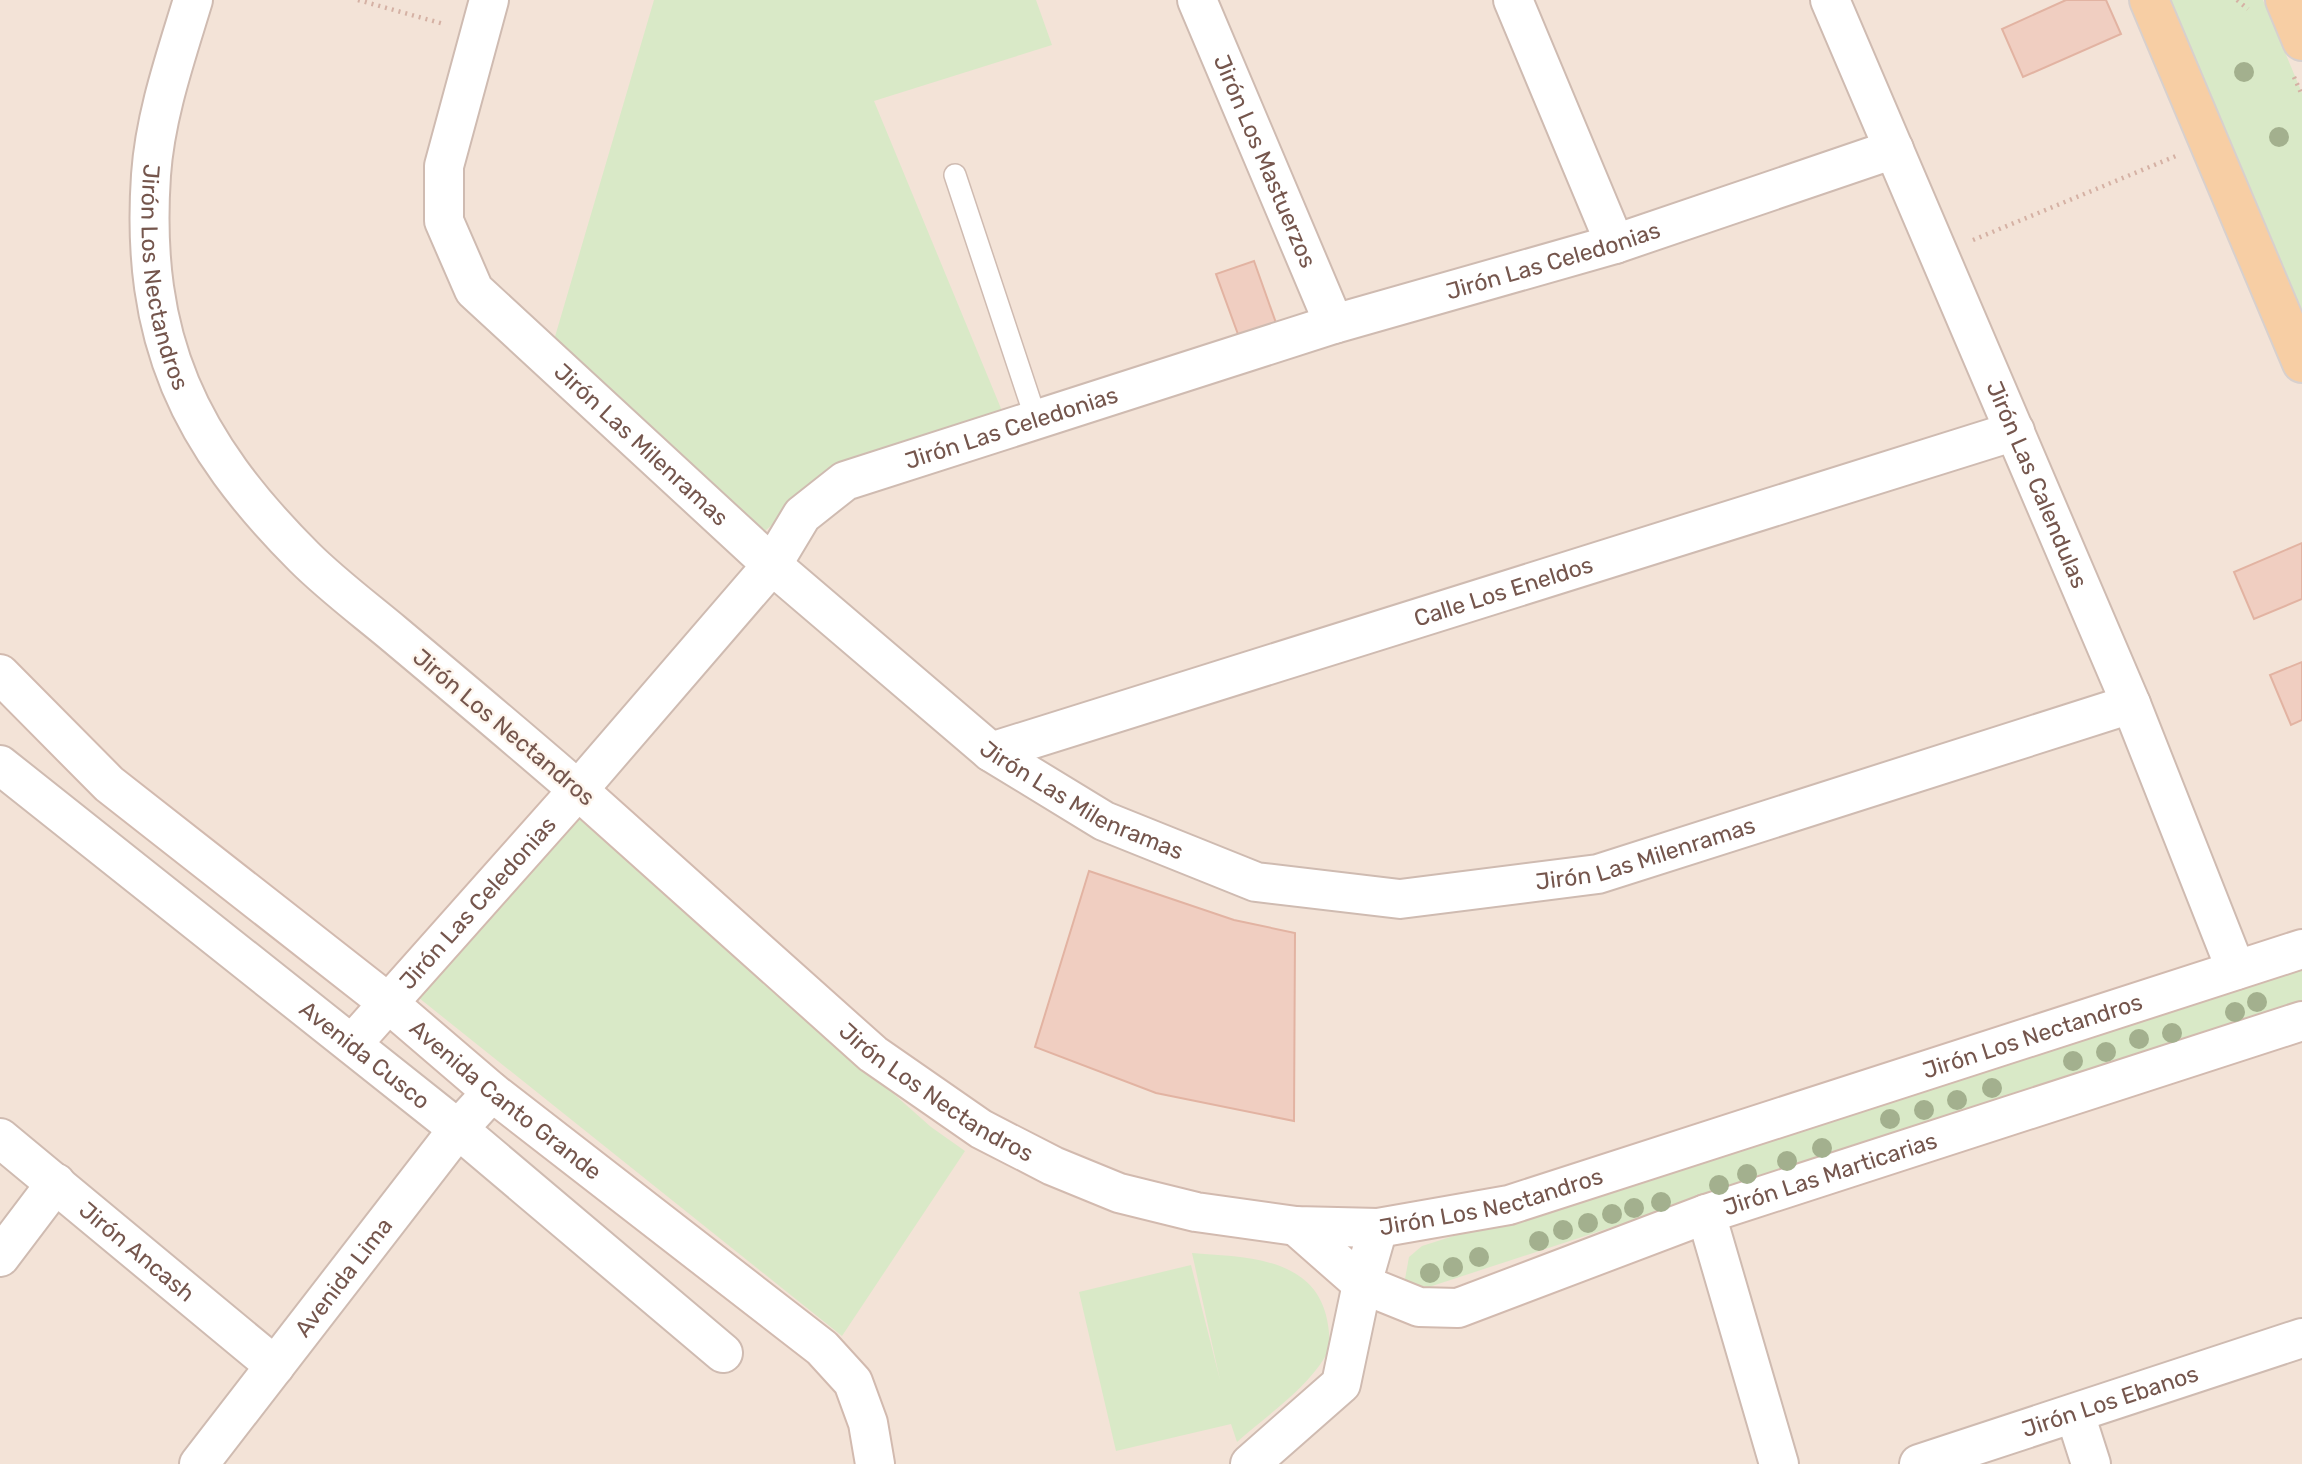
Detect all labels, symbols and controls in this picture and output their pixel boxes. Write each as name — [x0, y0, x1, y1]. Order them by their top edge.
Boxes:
street label: Jirón Los Mastuerzos — [1208, 51, 1323, 272]
street label: Jirón Los Nectandros — [135, 163, 195, 394]
street label: Jirón Las Celedonias — [1443, 216, 1664, 305]
street label: Jirón Las Milenramas — [548, 357, 734, 532]
street label: Jirón Las Calendulas — [1981, 377, 2094, 592]
street label: Jirón Las Celedonias — [901, 380, 1121, 475]
street label: Calle Los Eneldos — [1410, 550, 1596, 633]
street label: Jirón Los Nectandros — [407, 643, 601, 811]
street label: Jirón Las Milenramas — [974, 735, 1188, 865]
street label: Jirón Las Celedonias — [393, 811, 562, 995]
street label: Jirón Las Milenramas — [1534, 811, 1759, 896]
street label: Jirón Los Nectandros — [1919, 987, 2146, 1085]
street label: Avenida Cusco — [294, 995, 435, 1115]
street label: Avenida Canto Grande — [404, 1014, 607, 1186]
street label: Jirón Los Nectandros — [834, 1017, 1038, 1168]
street label: Jirón Las Marticarias — [1720, 1126, 1940, 1221]
street label: Jirón Los Nectandros — [1377, 1162, 1606, 1242]
street label: Jirón Ancash — [74, 1196, 200, 1308]
street label: Avenida Lima — [288, 1212, 398, 1342]
street label: Jirón Los Ebanos — [2018, 1359, 2202, 1443]

